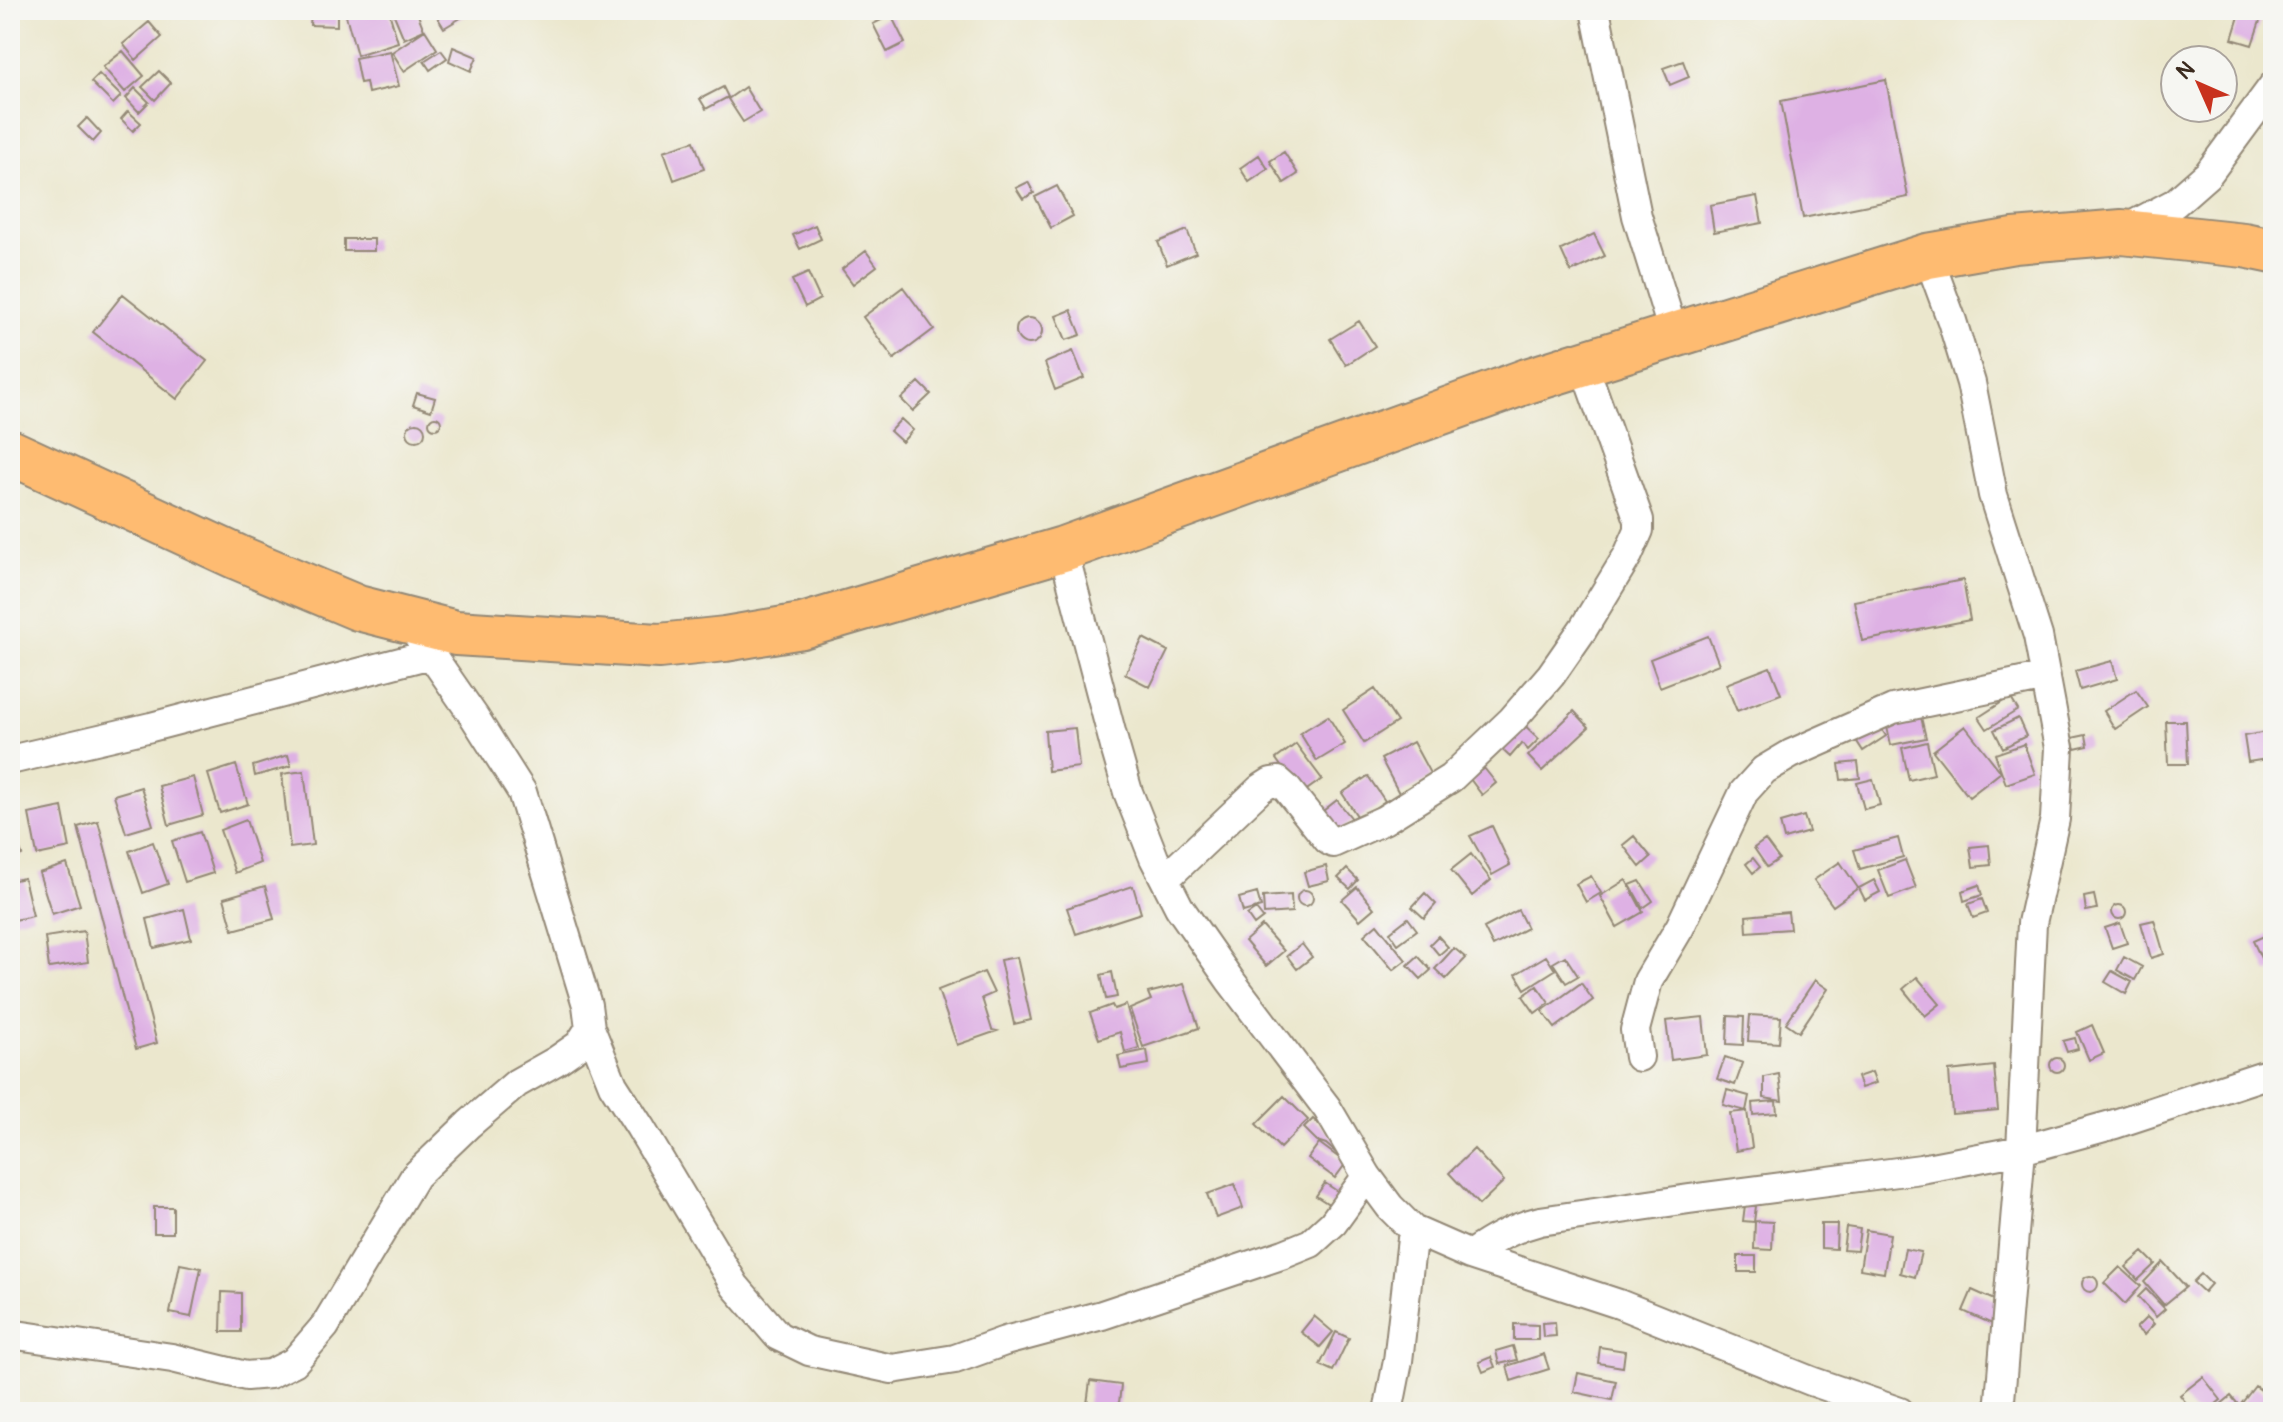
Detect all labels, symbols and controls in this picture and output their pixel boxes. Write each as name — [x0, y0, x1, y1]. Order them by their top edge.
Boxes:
north arrow — [2159, 44, 2239, 124]
text: N — [2170, 55, 2201, 86]

